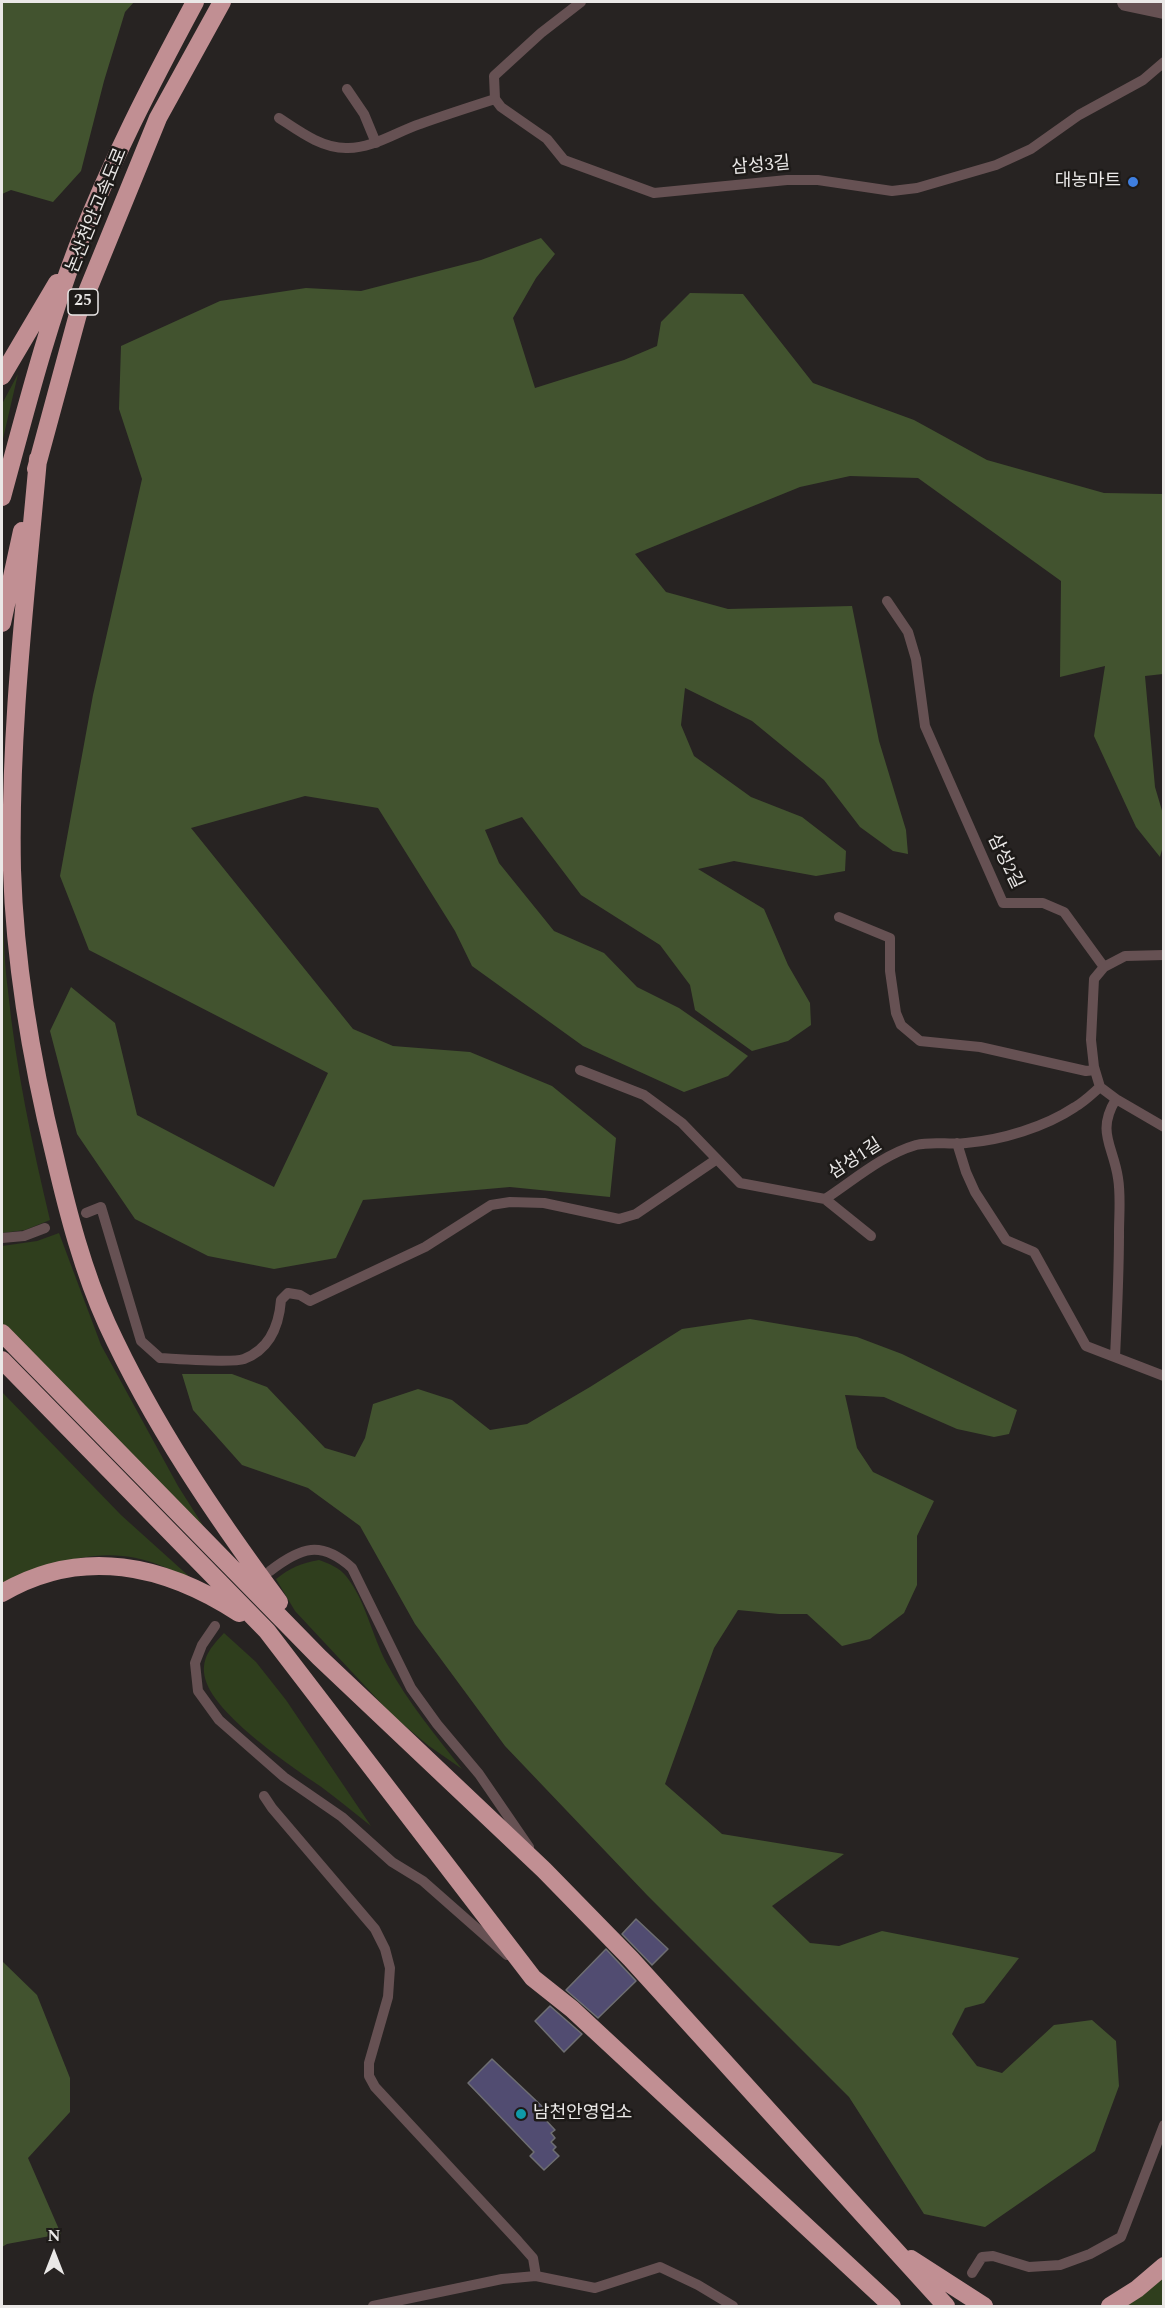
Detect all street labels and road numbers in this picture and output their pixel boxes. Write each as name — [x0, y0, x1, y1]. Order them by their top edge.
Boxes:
street label: 논산천안고속도로 — [63, 146, 133, 276]
street label: 삼성3길 — [731, 154, 791, 180]
road number: 25 — [68, 289, 98, 315]
street label: 삼성2길 — [981, 831, 1027, 893]
street label: 삼성1길 — [826, 1135, 886, 1185]

